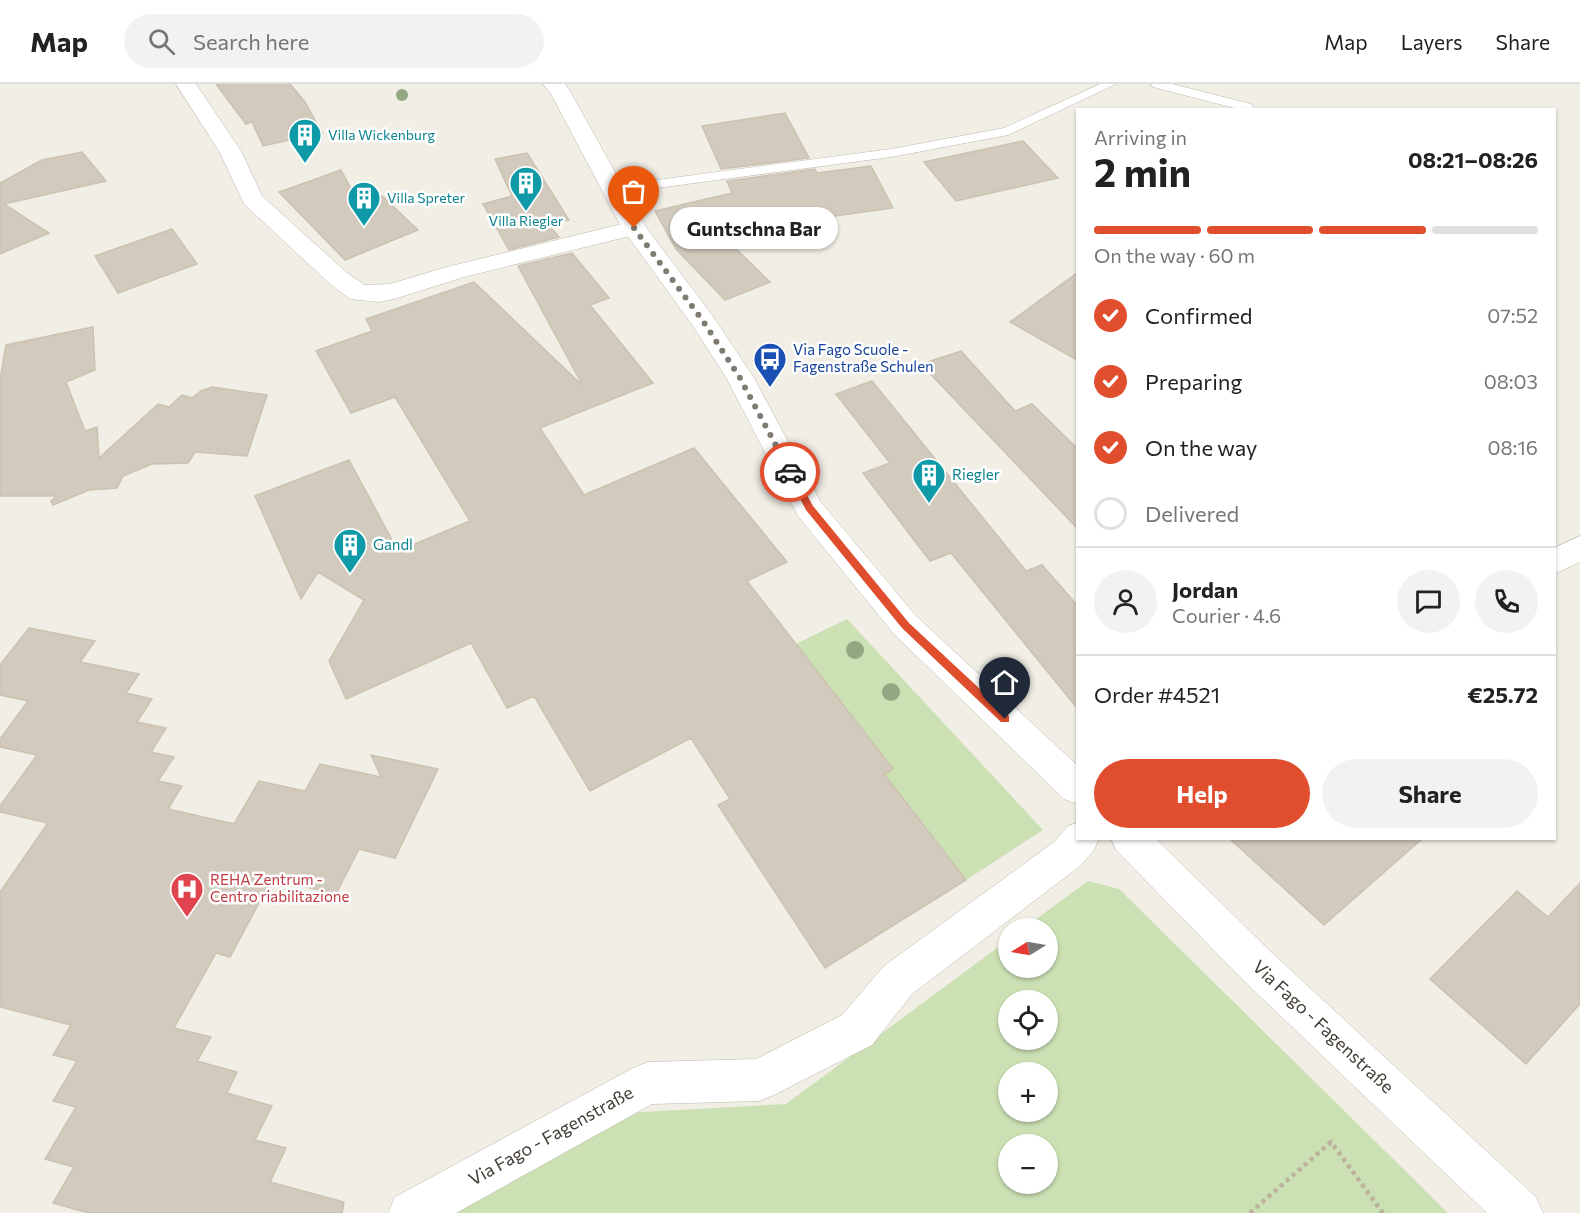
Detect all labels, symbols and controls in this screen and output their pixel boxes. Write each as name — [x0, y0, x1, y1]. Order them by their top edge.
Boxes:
search box — [124, 14, 544, 68]
text: Map — [30, 24, 88, 58]
icon: search — [145, 25, 178, 58]
text: Search here — [193, 28, 309, 55]
text: Map — [1324, 29, 1368, 54]
text: Layers — [1401, 29, 1463, 54]
text: Share — [1496, 29, 1550, 54]
building icon: Villa Wickenburg — [287, 117, 323, 164]
text: Arriving in — [1094, 125, 1187, 149]
place label: Villa Wickenburg — [328, 126, 435, 143]
text: 08:21–08:26 — [1408, 146, 1538, 173]
text: 2 min — [1094, 147, 1191, 195]
building icon: Villa Riegler — [508, 165, 544, 212]
pin — [608, 166, 659, 228]
icon: bag — [617, 175, 650, 208]
building icon: Villa Spreter — [346, 180, 382, 227]
place label: Villa Spreter — [387, 189, 465, 206]
callout: Guntschna Bar — [670, 207, 838, 249]
place label: Villa Riegler — [489, 212, 564, 229]
text: Guntschna Bar — [687, 216, 821, 240]
text: On the way · 60 m — [1094, 243, 1255, 267]
icon: check — [1094, 299, 1127, 332]
text: Confirmed — [1145, 302, 1252, 329]
text: 07:52 — [1487, 303, 1538, 327]
place label: Via Fago Scuole - Fagenstraße Schulen — [793, 340, 934, 375]
bus stop icon: Via Fago Scuole - Fagenstraße Schulen — [752, 341, 788, 388]
icon: check — [1094, 365, 1127, 398]
text: Preparing — [1145, 368, 1242, 395]
text: 08:03 — [1484, 369, 1538, 393]
icon: check — [1094, 431, 1127, 464]
text: On the way — [1145, 434, 1257, 461]
text: 08:16 — [1487, 435, 1538, 459]
courier — [760, 442, 820, 502]
icon: car — [774, 456, 807, 489]
building icon: Riegler — [911, 457, 947, 504]
place label: Riegler — [952, 465, 1000, 483]
text: Delivered — [1145, 500, 1239, 527]
building icon: Gandl — [332, 527, 368, 574]
place label: Gandl — [373, 535, 413, 553]
button: person — [1094, 570, 1157, 633]
button: chat — [1397, 570, 1460, 633]
button: phone — [1475, 570, 1538, 633]
text: Jordan — [1172, 576, 1238, 603]
text: Courier · 4.6 — [1172, 603, 1281, 627]
pin — [979, 657, 1030, 719]
icon: home — [988, 666, 1021, 699]
text: Order #4521 — [1094, 681, 1220, 708]
text: €25.72 — [1467, 681, 1538, 708]
button: Help — [1094, 759, 1310, 828]
button: Share — [1322, 759, 1538, 828]
place label: REHA Zentrum - Centro riabilitazione — [210, 870, 349, 905]
hospital icon: REHA Zentrum - Centro riabilitazione — [169, 871, 205, 918]
north arrow — [998, 918, 1058, 978]
map controls — [998, 918, 1058, 1194]
street label: Via Fago - Fagenstraße — [1248, 955, 1399, 1097]
button: locate — [998, 990, 1058, 1050]
button: + — [998, 1062, 1058, 1122]
street label: Via Fago - Fagenstraße — [464, 1081, 637, 1190]
button: − — [998, 1134, 1058, 1194]

